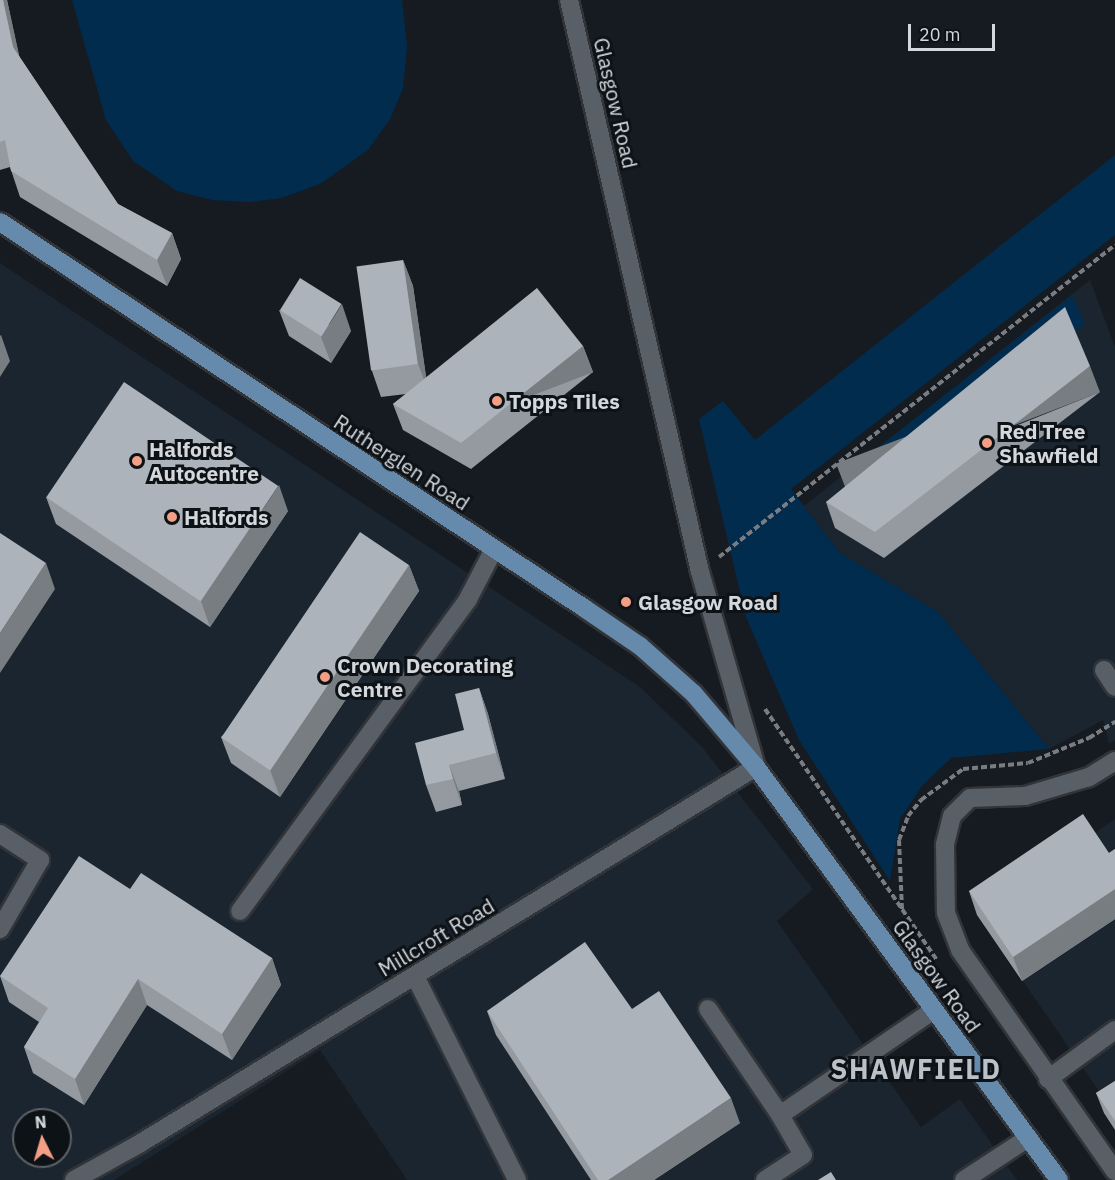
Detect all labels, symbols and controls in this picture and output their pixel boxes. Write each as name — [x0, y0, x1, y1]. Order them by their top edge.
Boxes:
scale bar — [911, 12, 998, 50]
text: 20 m — [919, 23, 961, 46]
street label: Glasgow Road — [589, 35, 643, 171]
place label: Topps Tiles — [509, 388, 620, 414]
marker: Topps Tiles — [490, 394, 504, 408]
street label: Rutherglen Road — [329, 409, 475, 515]
place label: Red Tree Shawfield — [999, 418, 1099, 468]
place label: Halfords Autocentre — [149, 436, 259, 486]
marker: Red Tree Shawfield — [980, 436, 994, 450]
marker: Halfords Autocentre — [130, 454, 144, 468]
place label: Halfords — [184, 504, 269, 530]
marker: Halfords — [165, 510, 179, 524]
place label: Glasgow Road — [638, 589, 778, 615]
marker: Glasgow Road — [619, 595, 633, 609]
place label: Crown Decorating Centre — [337, 652, 513, 702]
marker: Crown Decorating Centre — [318, 670, 332, 684]
street label: Millcroft Road — [373, 893, 499, 981]
street label: Glasgow Road — [888, 915, 986, 1037]
district label: SHAWFIELD — [831, 1053, 1001, 1085]
north arrow — [12, 1108, 72, 1168]
text: N — [34, 1112, 47, 1133]

